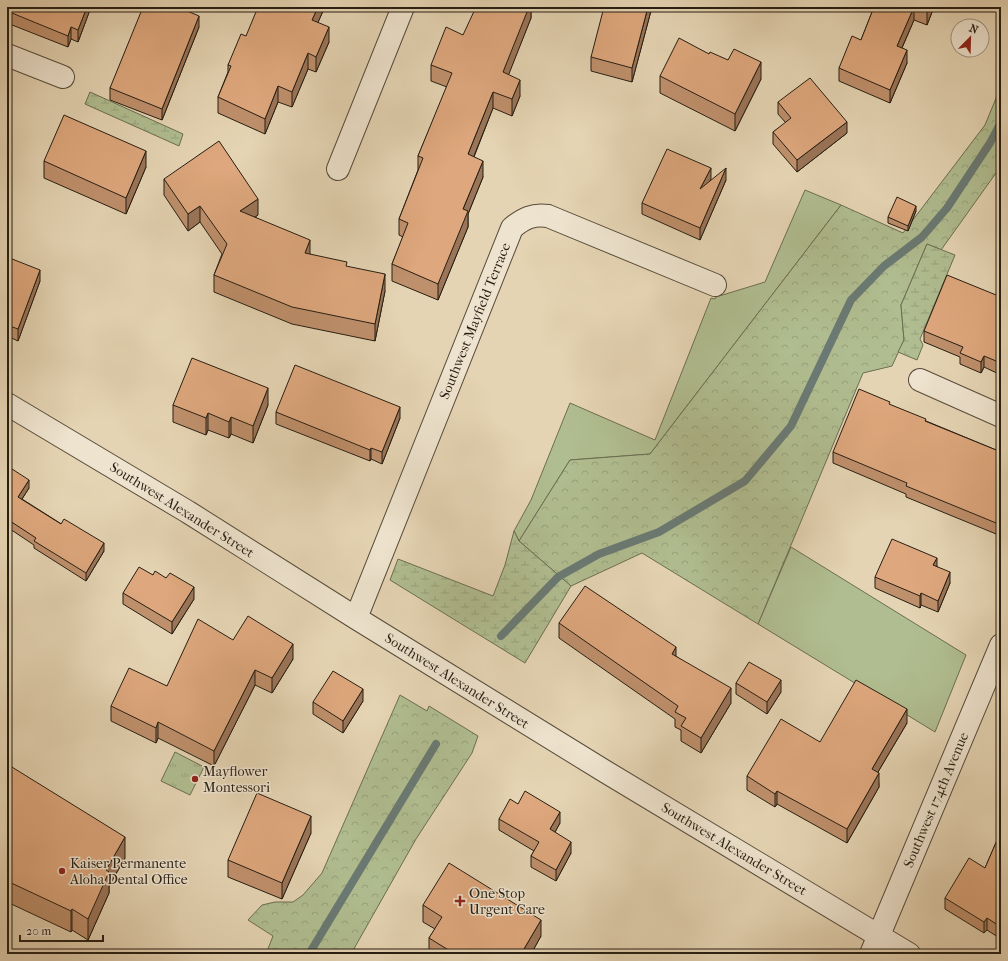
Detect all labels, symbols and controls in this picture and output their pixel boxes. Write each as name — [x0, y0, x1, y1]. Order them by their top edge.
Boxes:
north arrow — [950, 18, 990, 58]
text: N — [967, 22, 981, 37]
street label: Southwest Mayfield Terrace — [436, 240, 514, 402]
street label: Southwest Alexander Street — [107, 459, 257, 561]
street label: Southwest Alexander Street — [382, 630, 532, 732]
street label: Southwest 174th Avenue — [900, 730, 972, 870]
place label: Mayflower Montessori — [203, 763, 270, 796]
marker: Mayflower Montessori — [190, 774, 200, 784]
street label: Southwest Alexander Street — [658, 799, 810, 899]
place label: Kaiser Permanente Aloha Dental Office — [69, 855, 188, 888]
marker: Kaiser Permanente Aloha Dental Office — [57, 866, 67, 876]
place label: One Stop Urgent Care — [469, 885, 545, 918]
marker: One Stop Urgent Care — [454, 895, 466, 907]
scale bar — [20, 917, 103, 943]
text: 20 m — [26, 924, 51, 938]

